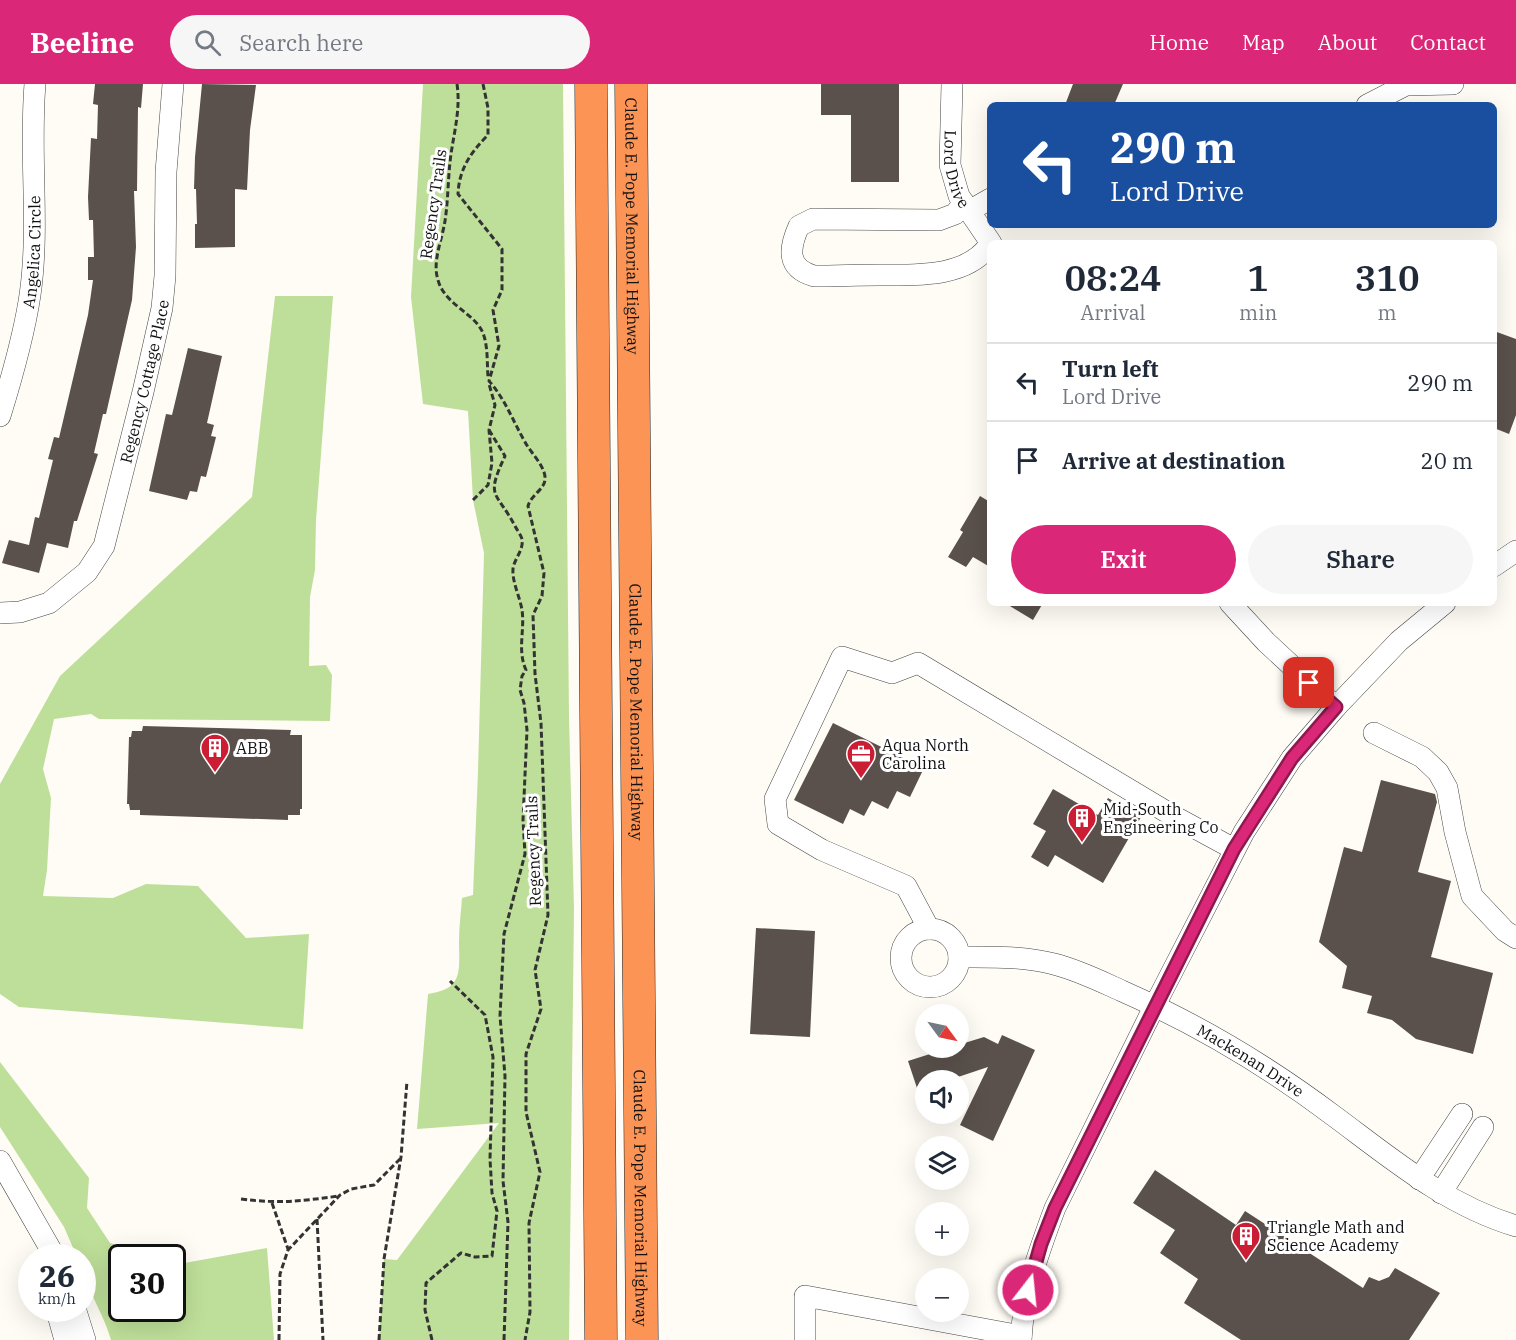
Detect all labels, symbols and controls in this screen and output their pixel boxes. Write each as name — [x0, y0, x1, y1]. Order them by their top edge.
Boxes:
search box — [170, 15, 590, 69]
text: Beeline — [30, 24, 134, 61]
icon: search — [191, 26, 224, 59]
text: Search here — [239, 28, 363, 57]
text: Home — [1149, 28, 1209, 56]
text: Map — [1242, 28, 1285, 56]
text: About — [1318, 28, 1377, 56]
text: Contact — [1410, 28, 1486, 56]
street label: Claude E. Pope Memorial Highway — [621, 97, 643, 355]
text: 290 m — [1110, 120, 1236, 175]
icon: left — [1011, 126, 1089, 204]
street label: Lord Drive — [940, 130, 974, 212]
street label: Regency Trails — [415, 148, 451, 260]
text: Lord Drive — [1110, 173, 1244, 208]
street label: Angelica Circle — [18, 195, 44, 310]
text: 08:24 — [1064, 254, 1162, 301]
text: 1 — [1247, 254, 1269, 301]
text: 310 — [1355, 254, 1420, 301]
street label: Regency Cottage Place — [115, 299, 173, 465]
text: Arrival — [1080, 299, 1146, 326]
text: min — [1239, 299, 1277, 326]
text: m — [1378, 299, 1397, 326]
text: Turn left — [1062, 354, 1158, 383]
icon: left — [1011, 366, 1044, 399]
text: 290 m — [1407, 368, 1473, 397]
text: Lord Drive — [1062, 383, 1161, 410]
icon: arrive — [1011, 444, 1044, 477]
text: Arrive at destination — [1062, 446, 1285, 475]
text: 20 m — [1421, 446, 1473, 475]
button: Exit — [1011, 525, 1236, 594]
button: Share — [1248, 525, 1473, 594]
street label: Claude E. Pope Memorial Highway — [625, 583, 648, 841]
pin — [1283, 657, 1334, 708]
icon: arrive — [1292, 666, 1325, 699]
building icon: ABB — [199, 732, 231, 774]
place label: Aqua North Carolina — [882, 735, 969, 773]
place label: ABB — [236, 738, 268, 758]
office icon: Aqua North Carolina — [845, 738, 877, 780]
street label: Regency Trails — [521, 795, 545, 907]
place label: Mid-South Engineering Co — [1103, 799, 1219, 837]
building icon: Mid-South Engineering Co — [1066, 802, 1098, 844]
north arrow — [915, 1004, 969, 1058]
map controls — [915, 1004, 969, 1322]
street label: Mackenan Drive — [1194, 1020, 1308, 1101]
street label: Claude E. Pope Memorial Highway — [630, 1069, 652, 1327]
button: sound — [915, 1070, 969, 1124]
button: layers — [915, 1136, 969, 1190]
button: + — [915, 1202, 969, 1256]
place label: Triangle Math and Science Academy — [1267, 1217, 1405, 1255]
building icon: Triangle Math and Science Academy — [1230, 1220, 1262, 1262]
speed limit sign: 30 — [108, 1244, 186, 1322]
text: 26 — [39, 1256, 75, 1295]
position arrow — [996, 1258, 1060, 1322]
button: − — [915, 1268, 969, 1322]
text: km/h — [38, 1289, 76, 1308]

